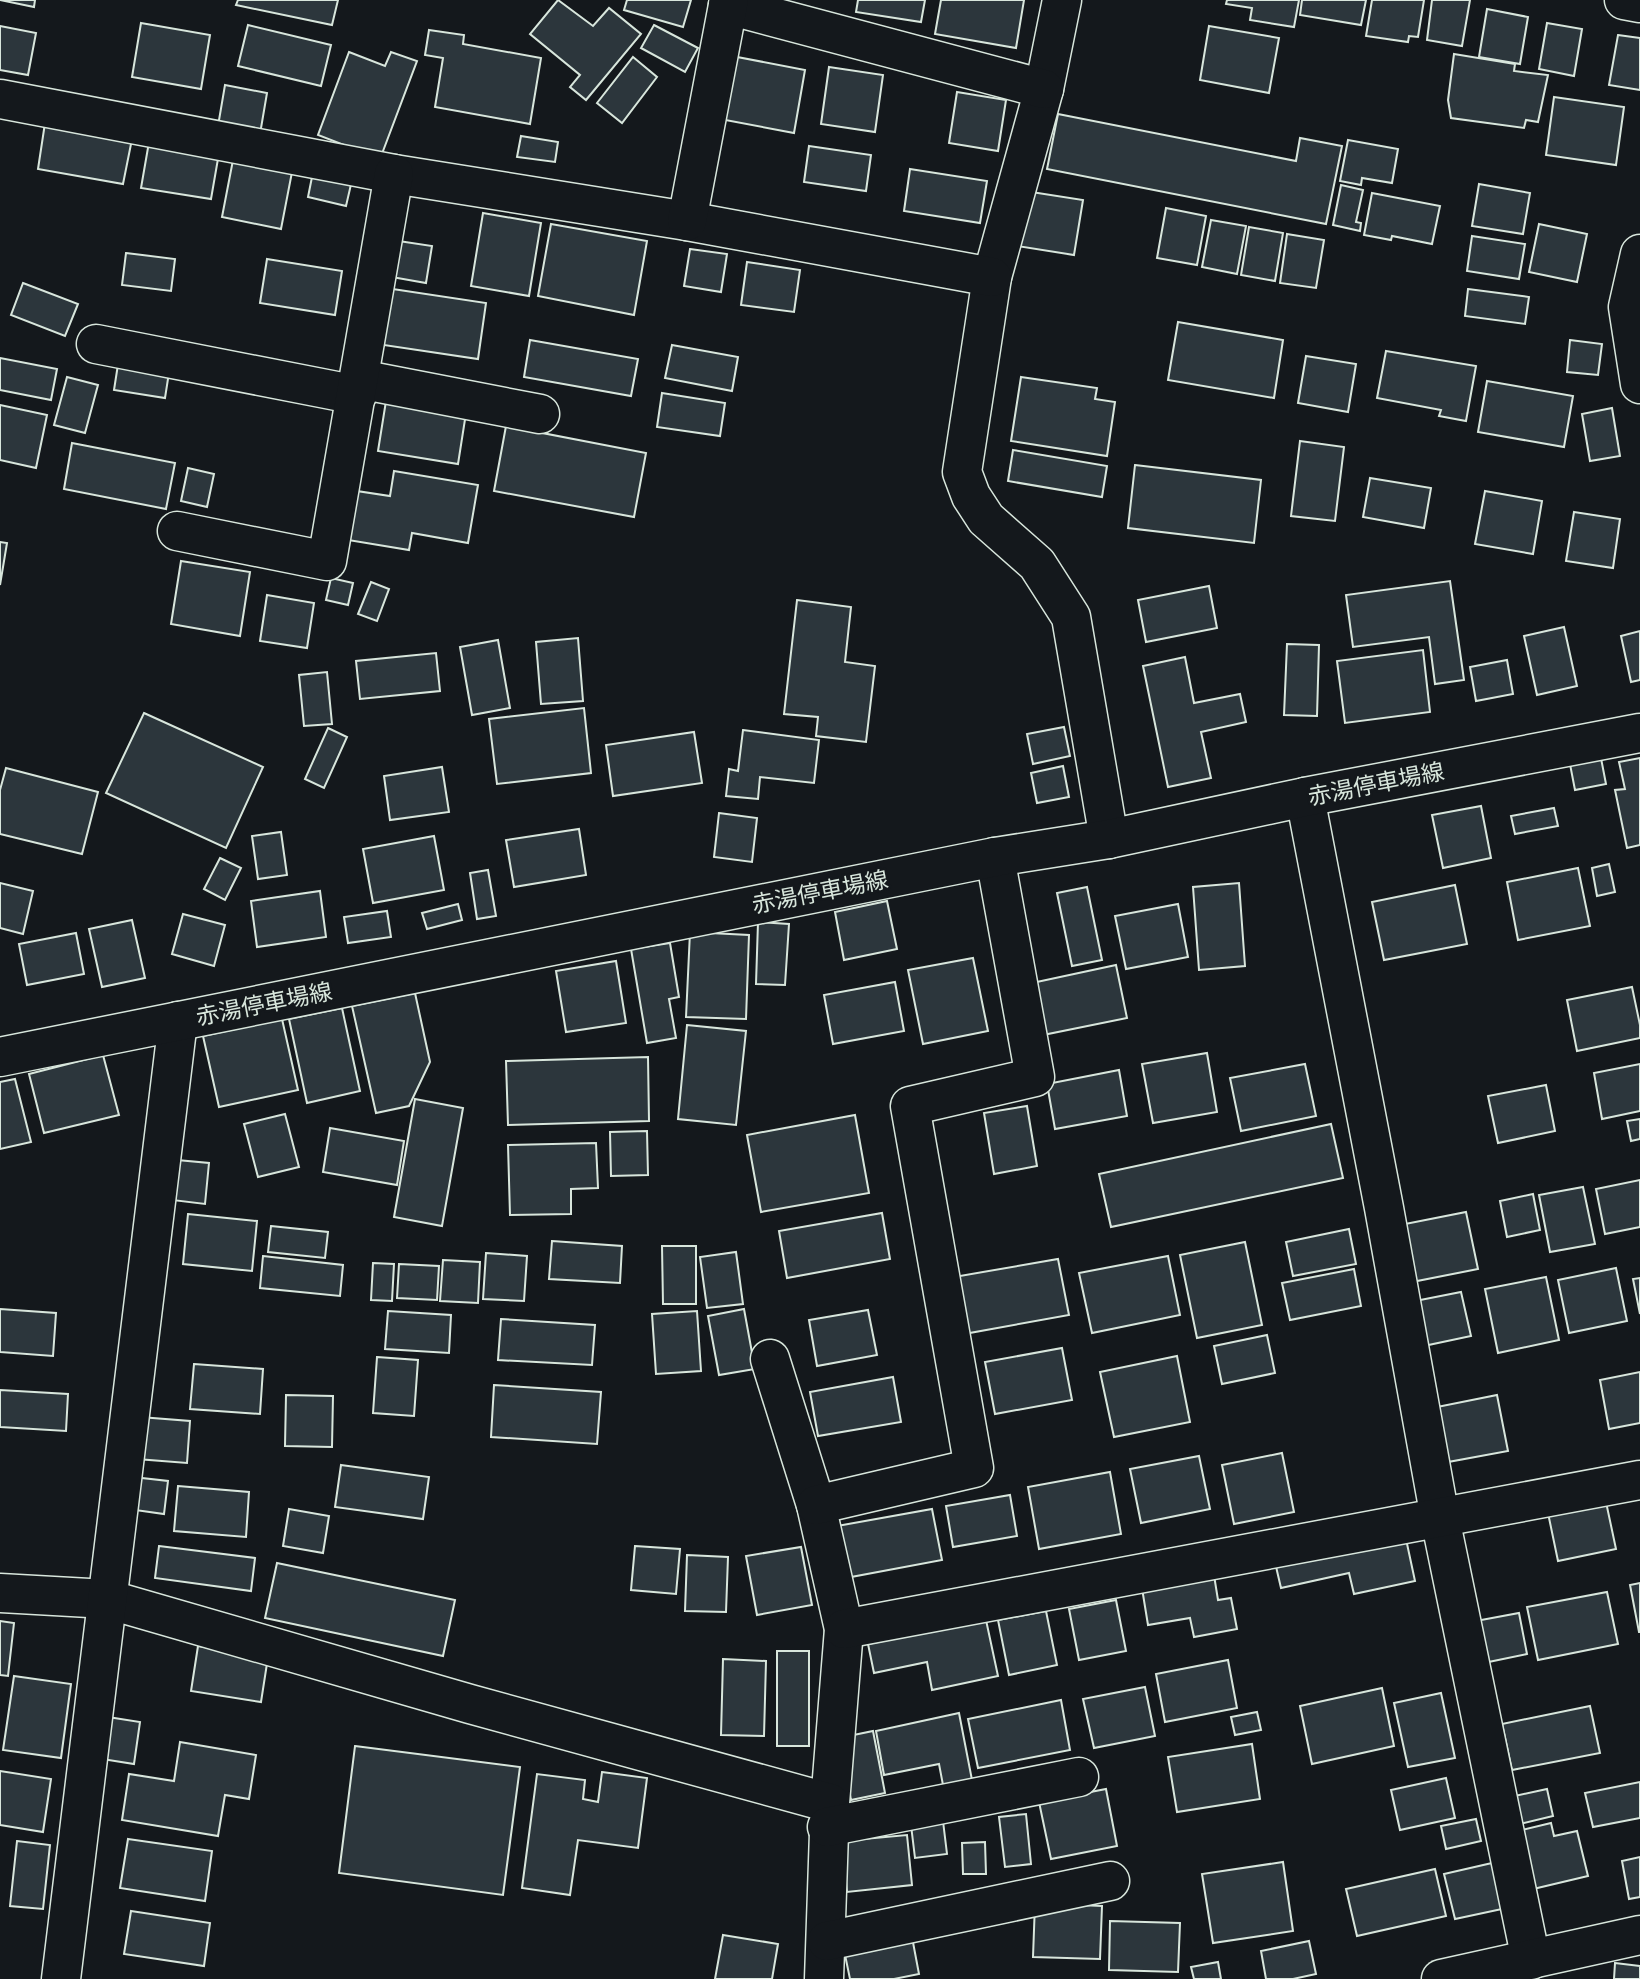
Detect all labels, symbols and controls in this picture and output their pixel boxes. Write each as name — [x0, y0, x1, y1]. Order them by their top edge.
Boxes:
street label: 赤湯停車場線 — [1306, 757, 1446, 811]
street label: 赤湯停車場線 — [750, 865, 890, 919]
street label: 赤湯停車場線 — [194, 977, 334, 1031]

